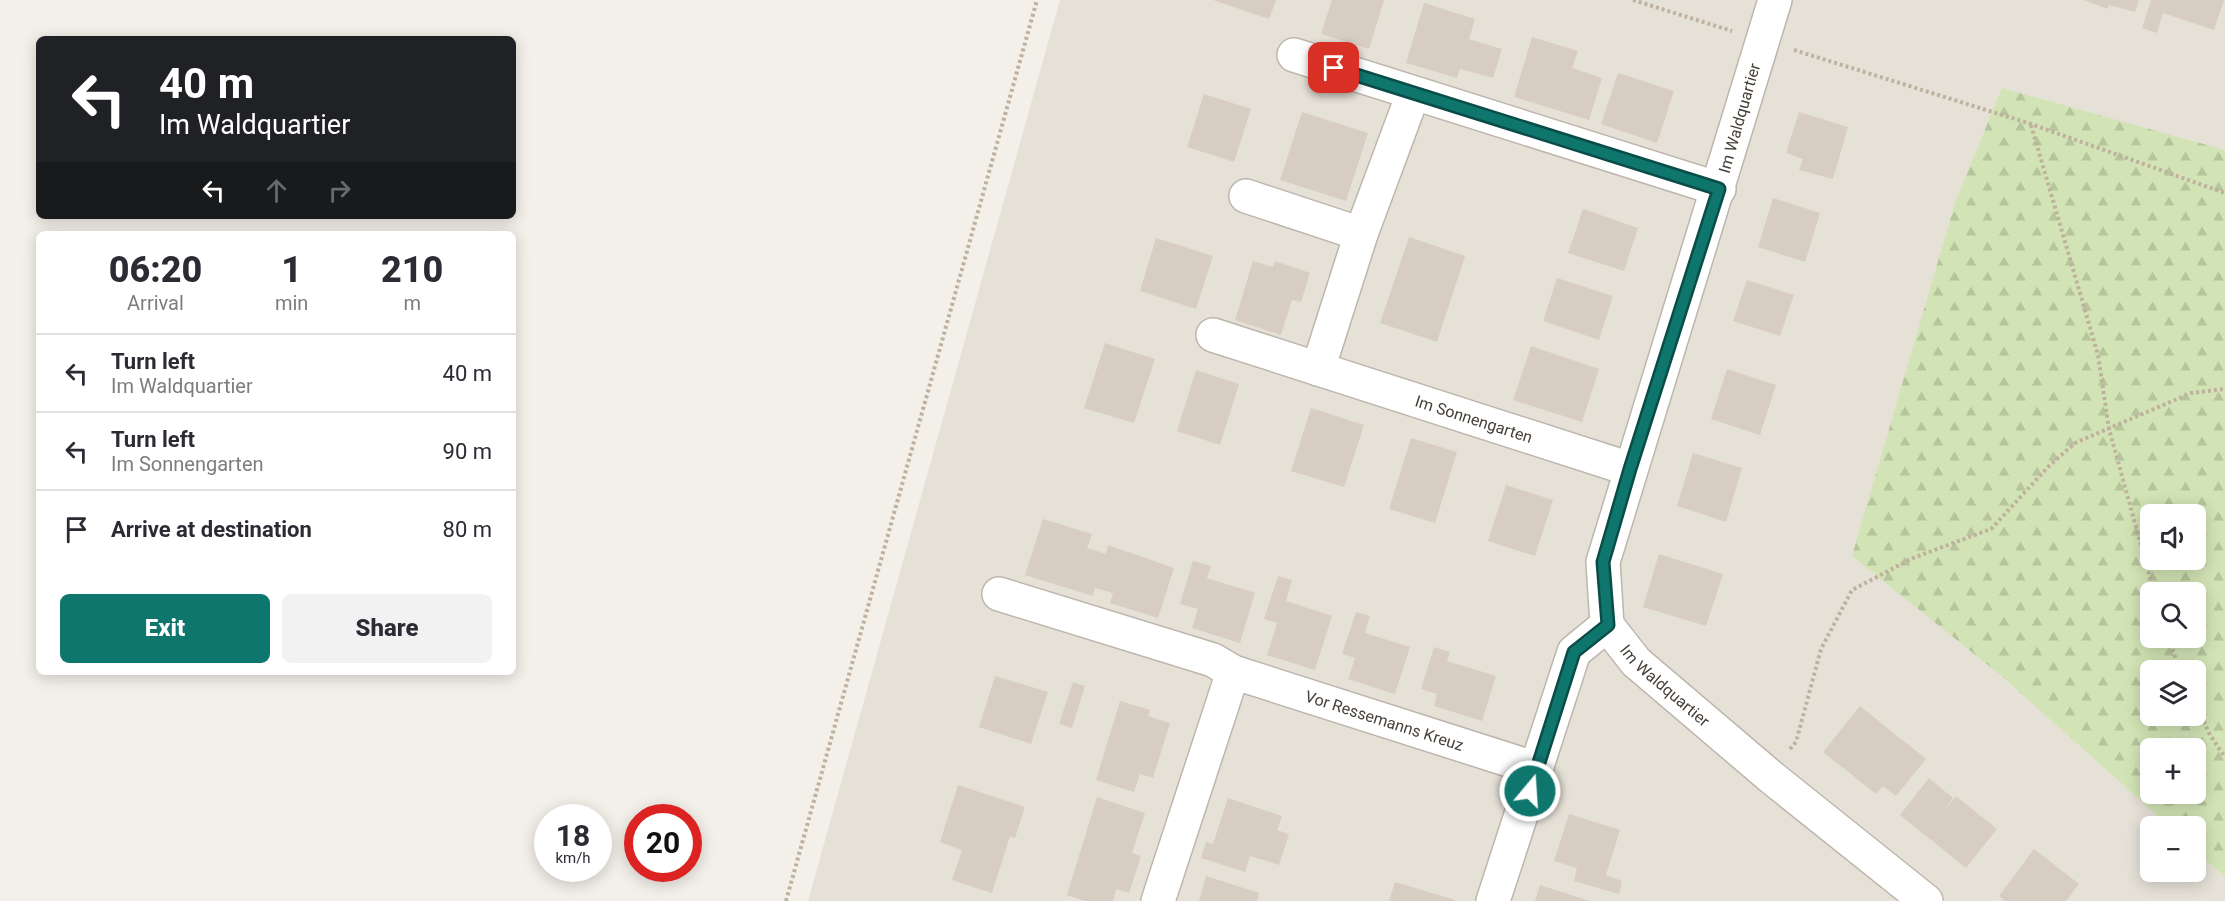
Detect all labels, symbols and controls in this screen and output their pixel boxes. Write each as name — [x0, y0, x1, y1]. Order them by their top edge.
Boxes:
pin — [1308, 42, 1359, 93]
icon: arrive — [1317, 51, 1350, 84]
text: 40 m — [159, 59, 254, 108]
icon: left — [60, 60, 138, 138]
street label: Im Waldquartier — [1715, 60, 1764, 175]
text: Im Waldquartier — [159, 109, 350, 141]
icon: left — [197, 174, 230, 207]
icon: ahead — [260, 174, 293, 207]
icon: right — [323, 174, 356, 207]
text: 06:20 — [109, 249, 202, 291]
text: 1 — [281, 249, 302, 291]
text: 210 — [381, 249, 443, 291]
text: Arrival — [127, 291, 184, 315]
text: min — [275, 291, 308, 315]
text: m — [403, 291, 421, 315]
text: Turn left — [111, 349, 195, 374]
icon: left — [60, 357, 93, 390]
text: 40 m — [443, 361, 492, 386]
text: Im Waldquartier — [111, 374, 253, 398]
street label: Im Sonnengarten — [1413, 392, 1535, 447]
text: Turn left — [111, 427, 195, 452]
icon: left — [60, 435, 93, 468]
text: 90 m — [443, 439, 492, 464]
text: Im Sonnengarten — [111, 452, 264, 476]
map controls — [2140, 504, 2206, 882]
button: sound — [2140, 504, 2206, 570]
icon: arrive — [60, 513, 93, 546]
text: Arrive at destination — [111, 517, 312, 542]
text: 80 m — [443, 517, 492, 542]
button: search — [2140, 582, 2206, 648]
button: Exit — [60, 594, 270, 663]
button: Share — [282, 594, 492, 663]
street label: Im Waldquartier — [1616, 641, 1714, 731]
button: layers — [2140, 660, 2206, 726]
street label: Vor Ressemanns Kreuz — [1303, 687, 1466, 755]
button: + — [2140, 738, 2206, 804]
position arrow — [1498, 759, 1562, 823]
speed limit sign: 20 — [624, 804, 702, 882]
button: − — [2140, 816, 2206, 882]
text: 18 — [556, 818, 590, 853]
text: km/h — [555, 849, 591, 867]

